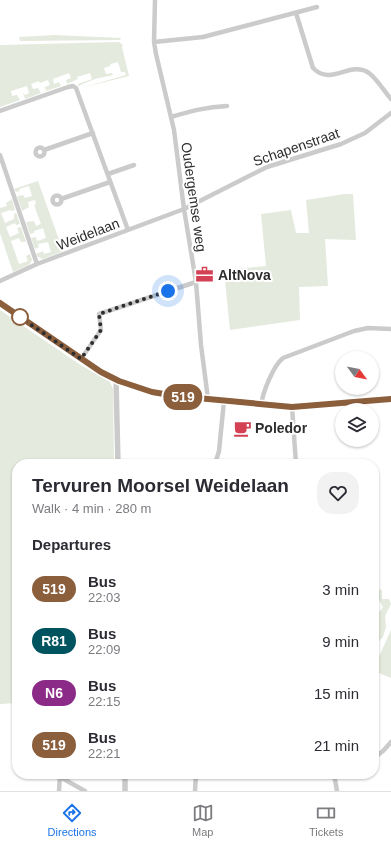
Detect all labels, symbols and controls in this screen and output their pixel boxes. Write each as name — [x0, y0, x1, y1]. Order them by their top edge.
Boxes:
street label: Schapenstraat — [251, 125, 341, 169]
street label: Oudergemse weg — [178, 141, 210, 253]
street label: Weidelaan — [54, 215, 122, 253]
office icon: AltNova — [195, 265, 215, 285]
place label: AltNova — [218, 267, 271, 283]
your location — [158, 281, 178, 301]
unlabelled marker — [11, 308, 29, 326]
north arrow — [335, 351, 379, 395]
map controls — [335, 351, 379, 447]
line badge: 519 — [160, 384, 206, 410]
text: 519 — [171, 389, 195, 405]
button: layers — [335, 403, 379, 447]
cafe icon: Poledor — [232, 418, 252, 438]
place label: Poledor — [255, 420, 308, 436]
button: heart — [317, 472, 359, 514]
text: Tervuren Moorsel Weidelaan — [32, 475, 289, 496]
text: Walk · 4 min · 280 m — [32, 501, 151, 516]
text: Departures — [32, 536, 111, 553]
text: Bus — [88, 573, 116, 590]
text: 519 — [42, 581, 66, 597]
text: 3 min — [322, 581, 359, 598]
text: 22:03 — [88, 590, 121, 605]
text: Bus — [88, 625, 116, 642]
text: R81 — [41, 633, 67, 649]
text: 9 min — [322, 633, 359, 650]
text: 22:09 — [88, 642, 121, 657]
text: Bus — [88, 677, 116, 694]
text: N6 — [45, 685, 63, 701]
text: 15 min — [314, 685, 359, 702]
text: 22:15 — [88, 694, 121, 709]
text: Bus — [88, 729, 116, 746]
text: 519 — [42, 737, 66, 753]
text: 21 min — [314, 737, 359, 754]
text: 22:21 — [88, 746, 121, 761]
tab: Directions — [48, 802, 97, 838]
tab: Map — [192, 802, 214, 838]
tab: Tickets — [309, 802, 343, 838]

